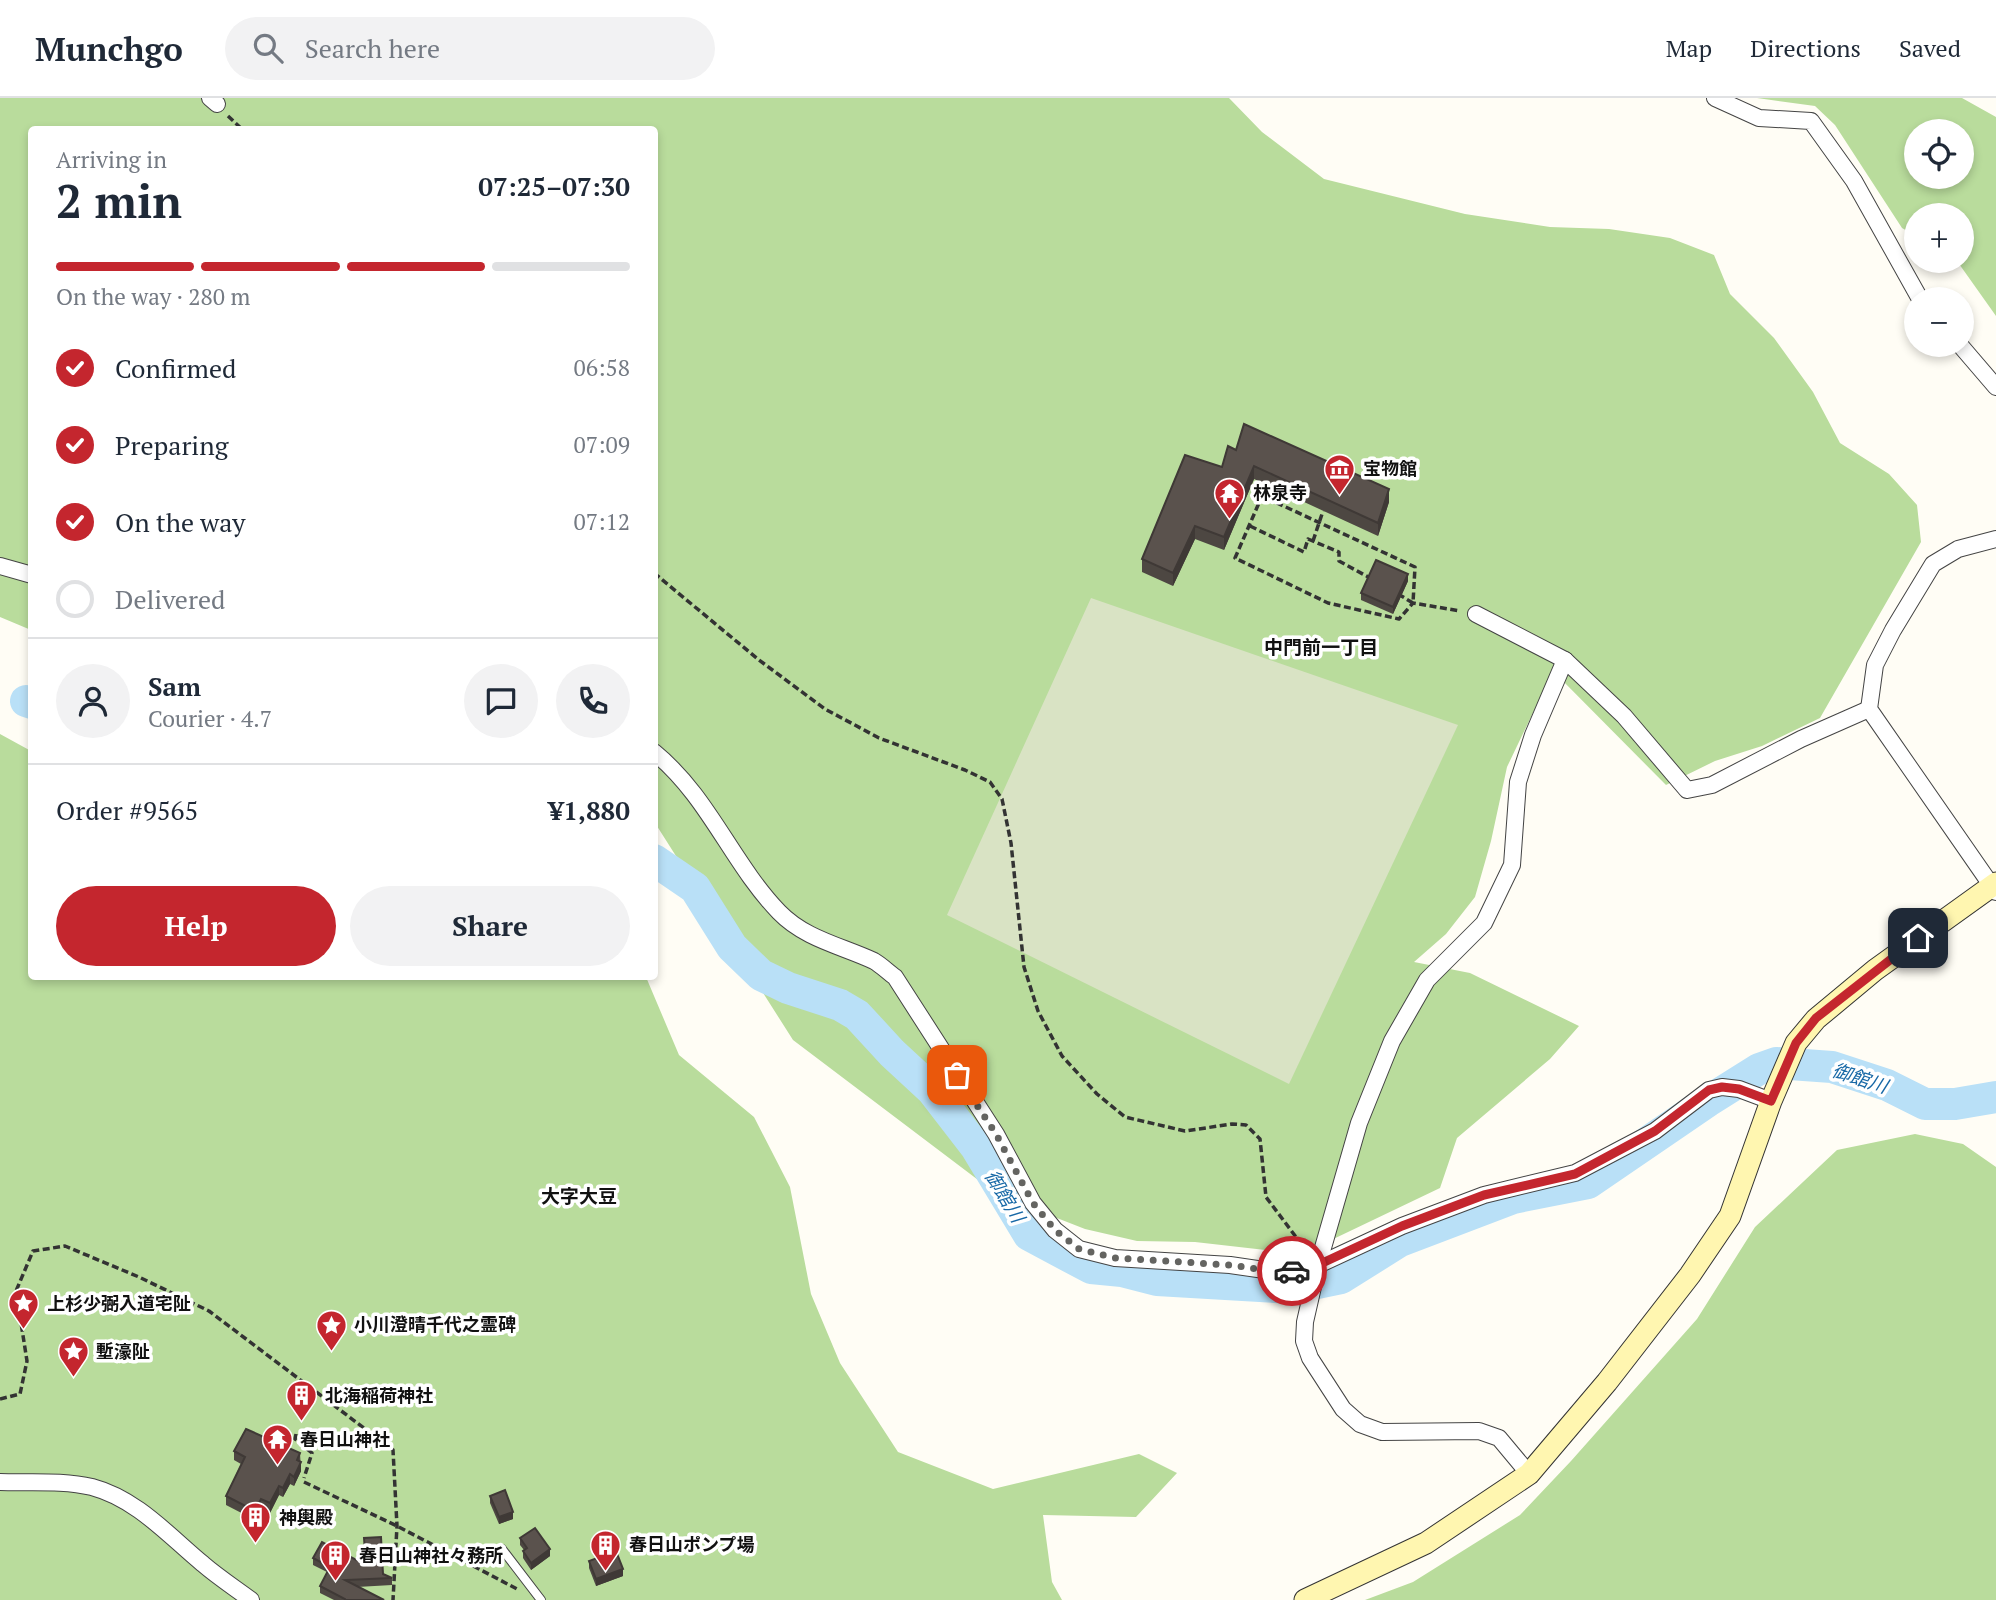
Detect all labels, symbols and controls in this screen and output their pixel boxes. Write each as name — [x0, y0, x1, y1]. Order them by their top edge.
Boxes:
search box — [225, 17, 715, 80]
text: Munchgo — [35, 27, 183, 70]
icon: search — [249, 29, 287, 67]
text: Search here — [305, 31, 440, 65]
text: Map — [1666, 32, 1712, 64]
text: Directions — [1750, 32, 1861, 64]
text: Saved — [1899, 32, 1961, 64]
map controls — [1904, 119, 1974, 357]
button: locate — [1904, 119, 1974, 189]
text: Arriving in — [56, 144, 167, 175]
text: 07:25–07:30 — [478, 169, 630, 203]
text: 2 min — [56, 170, 182, 231]
button: + — [1904, 203, 1974, 273]
text: On the way · 280 m — [56, 281, 250, 312]
button: − — [1904, 287, 1974, 357]
icon: check — [56, 349, 94, 387]
text: Confirmed — [115, 351, 236, 385]
text: 06:58 — [573, 352, 630, 383]
icon: check — [56, 426, 94, 464]
text: Preparing — [115, 428, 228, 462]
text: 07:09 — [573, 429, 630, 460]
museum icon: 宝物館 — [1323, 452, 1357, 496]
place label: 宝物館 — [1363, 456, 1417, 480]
temple icon: 林泉寺 — [1213, 476, 1247, 520]
place label: 林泉寺 — [1253, 480, 1307, 504]
icon: check — [56, 503, 94, 541]
text: On the way — [115, 505, 246, 539]
text: 07:12 — [573, 506, 630, 537]
text: Delivered — [115, 582, 225, 616]
district label: 中門前一丁目 — [1264, 634, 1378, 659]
button: person — [56, 664, 130, 738]
button: chat — [464, 664, 538, 738]
button: phone — [556, 664, 630, 738]
text: Sam — [148, 669, 201, 703]
text: Courier · 4.7 — [148, 703, 272, 734]
text: Order #9565 — [56, 793, 198, 827]
text: ¥1,880 — [549, 793, 630, 827]
button: Help — [56, 886, 336, 966]
button: Share — [350, 886, 630, 966]
pin — [1888, 908, 1948, 968]
icon: home — [1899, 919, 1937, 957]
pin — [927, 1045, 987, 1105]
icon: bag — [938, 1056, 976, 1094]
water label: 御館川 — [1829, 1057, 1893, 1099]
water label: 御館川 — [980, 1165, 1032, 1228]
district label: 大字大豆 — [541, 1183, 617, 1208]
courier — [1257, 1236, 1327, 1306]
icon: car — [1273, 1252, 1311, 1290]
place icon: 上杉少弻入道宅阯 — [7, 1287, 41, 1331]
place label: 上杉少弻入道宅阯 — [47, 1291, 191, 1315]
place icon: 小川澄晴千代之霊碑 — [314, 1308, 348, 1352]
place label: 小川澄晴千代之霊碑 — [354, 1312, 516, 1336]
place icon: 塹濠阯 — [56, 1335, 90, 1379]
place label: 塹濠阯 — [96, 1339, 150, 1363]
building icon: 北海稲荷神社 — [285, 1379, 319, 1423]
place label: 北海稲荷神社 — [325, 1383, 433, 1407]
temple icon: 春日山神社 — [260, 1423, 294, 1467]
place label: 春日山神社 — [300, 1427, 390, 1451]
building icon: 神輿殿 — [239, 1501, 273, 1545]
place label: 神輿殿 — [279, 1505, 333, 1529]
building icon: 春日山ポンプ場 — [589, 1528, 623, 1572]
place label: 春日山ポンプ場 — [629, 1532, 754, 1556]
building icon: 春日山神社々務所 — [319, 1539, 353, 1583]
place label: 春日山神社々務所 — [359, 1543, 503, 1567]

